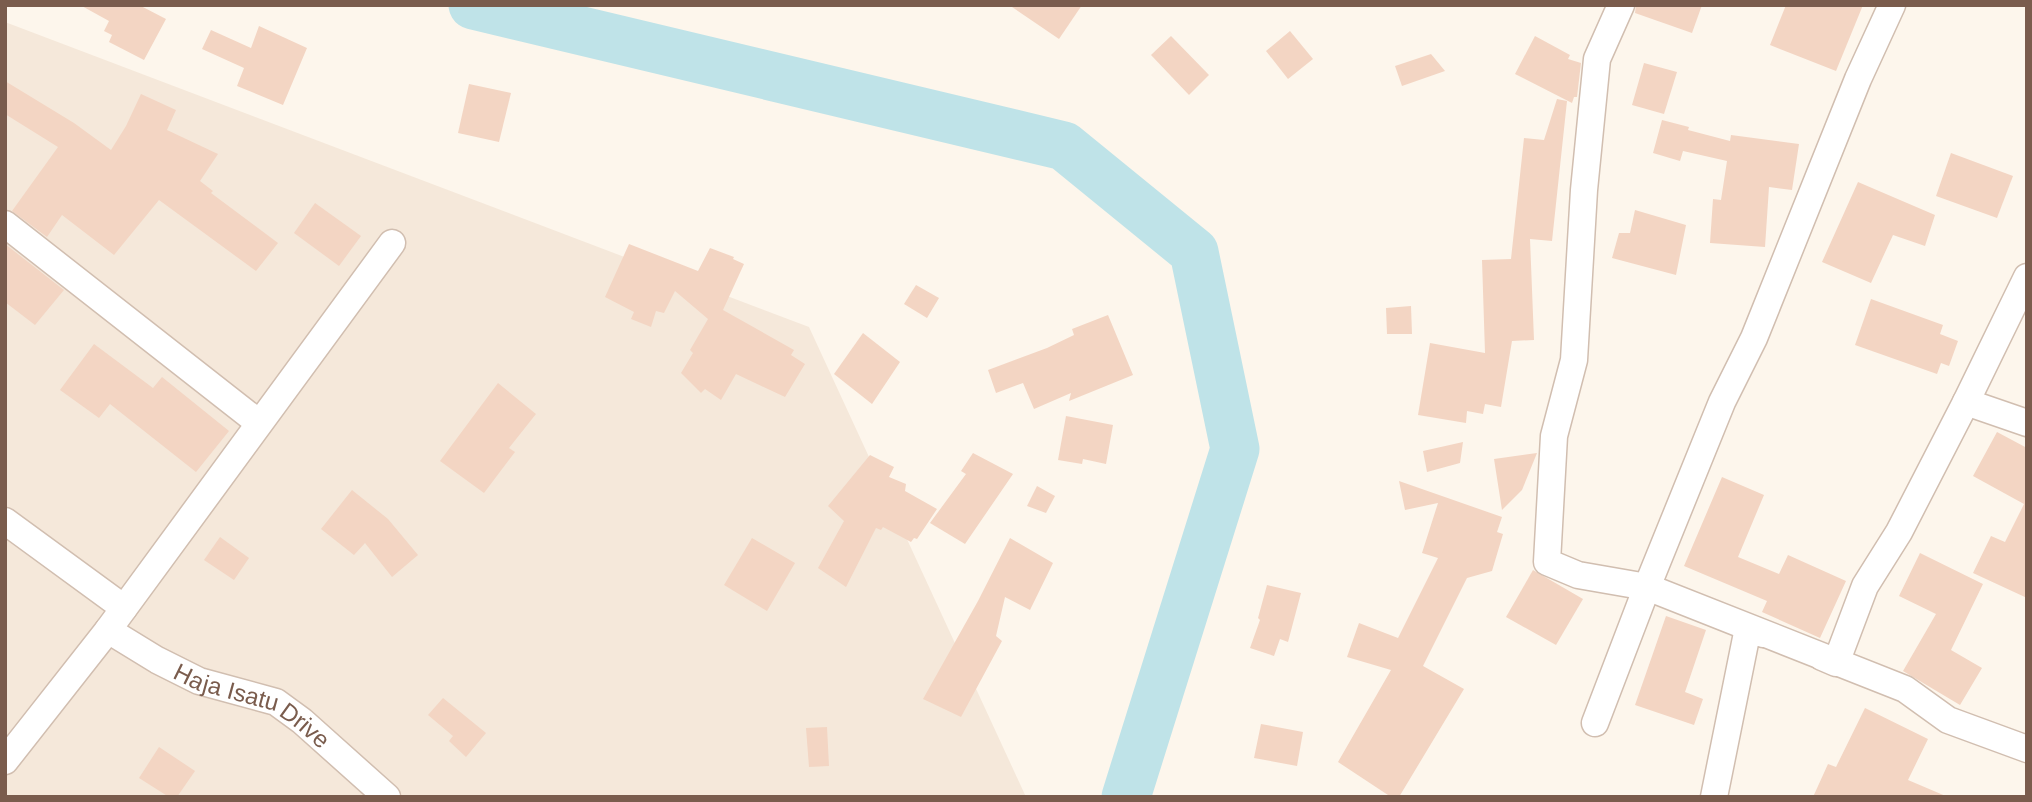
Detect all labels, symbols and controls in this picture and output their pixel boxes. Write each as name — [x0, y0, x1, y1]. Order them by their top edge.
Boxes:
street label: Haja Isatu Drive — [170, 657, 336, 753]

